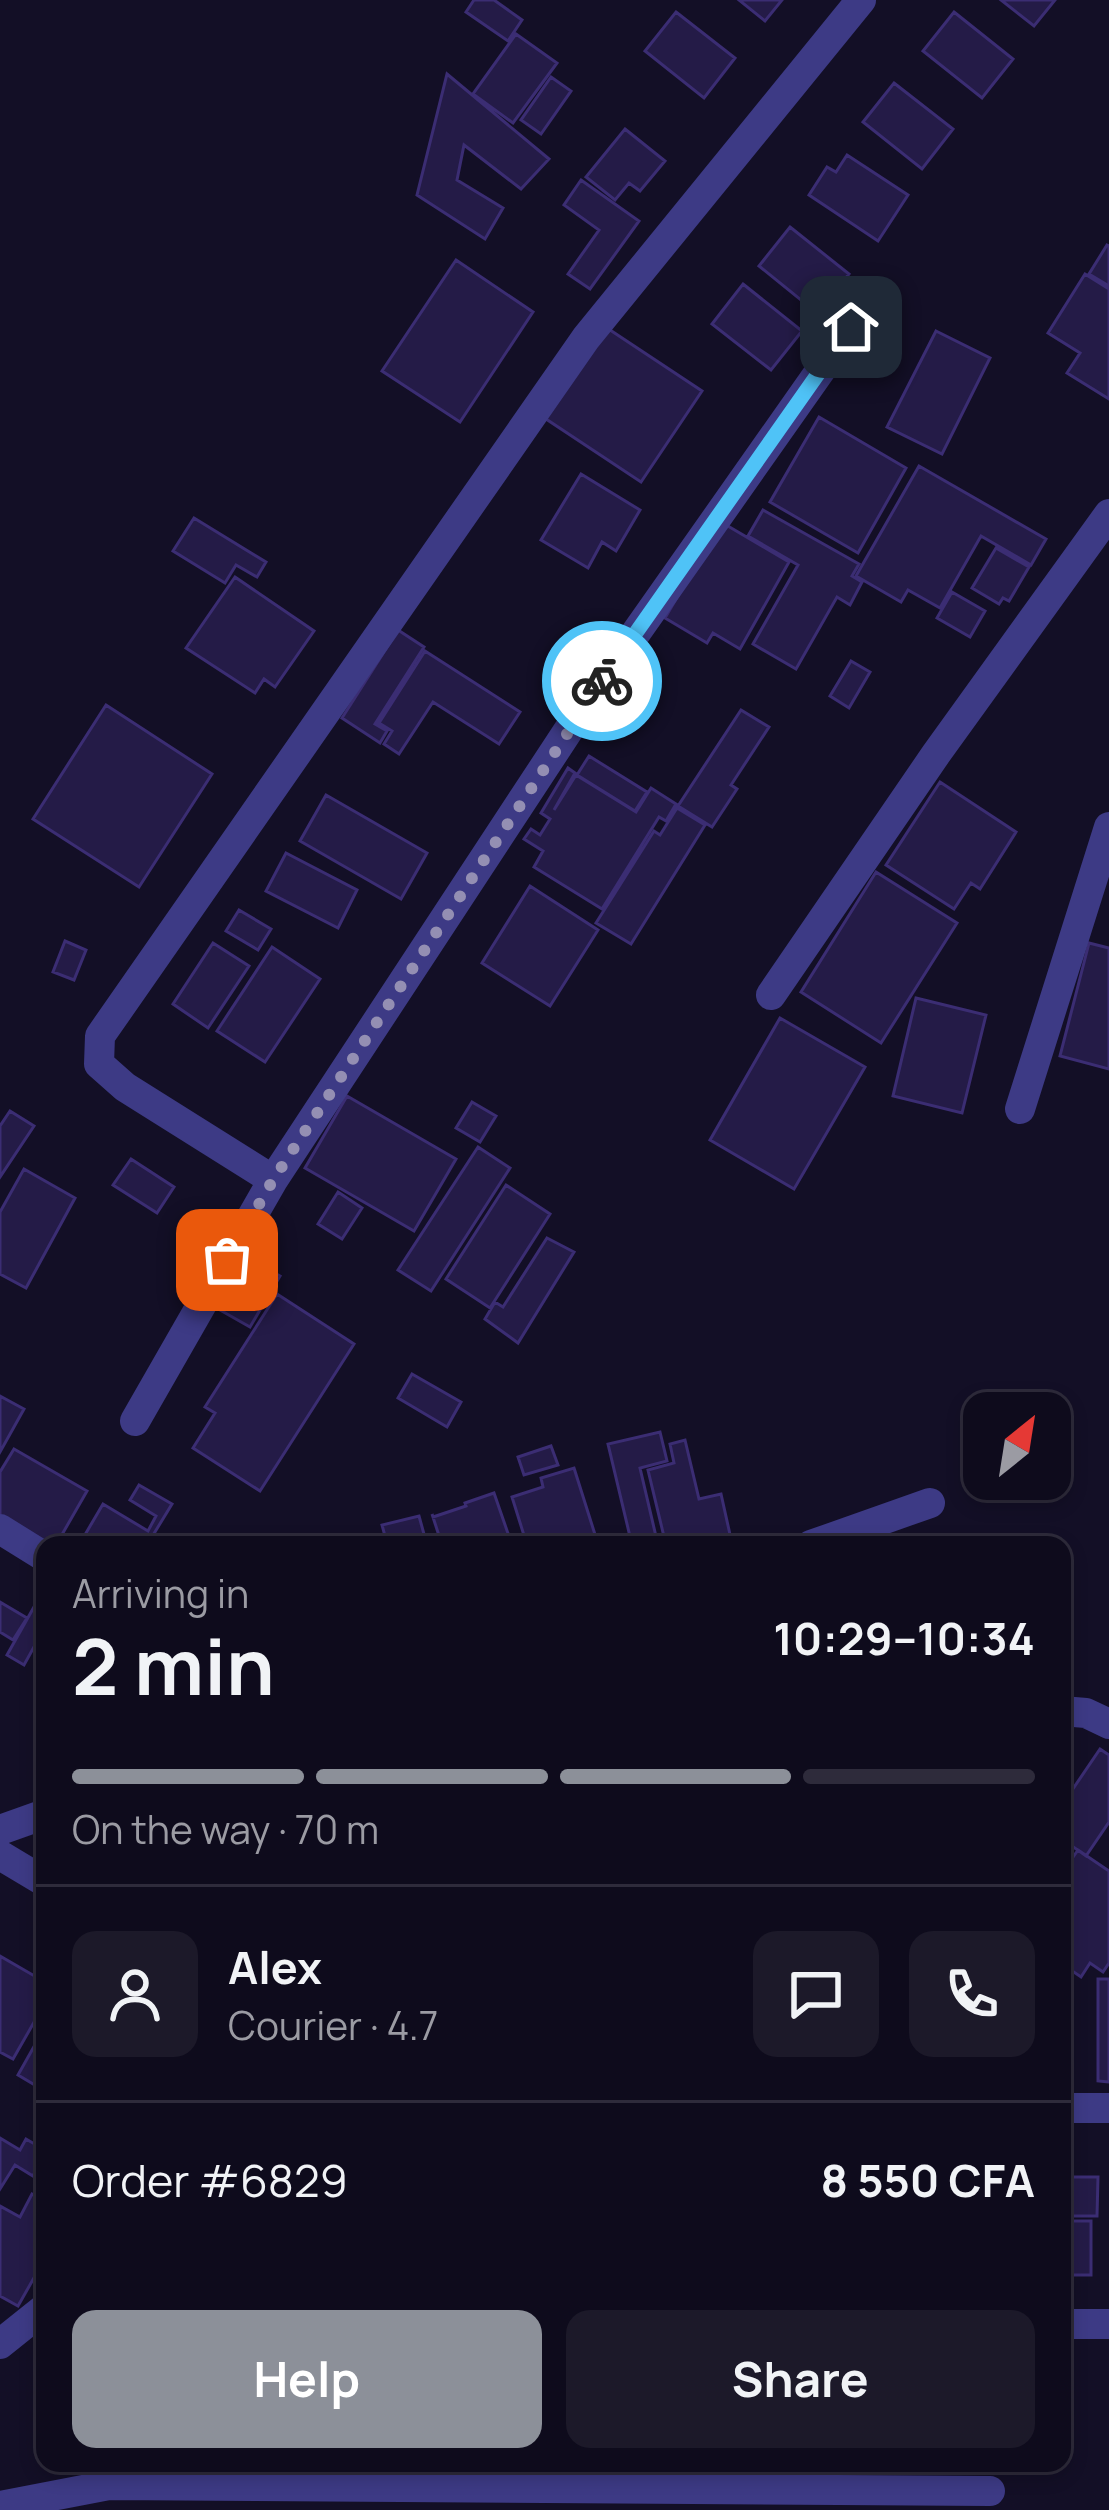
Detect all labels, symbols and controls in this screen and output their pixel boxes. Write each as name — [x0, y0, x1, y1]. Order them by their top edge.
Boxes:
pin — [800, 276, 902, 378]
icon: home — [818, 294, 884, 360]
courier — [542, 621, 662, 741]
icon: bike — [569, 648, 635, 714]
pin — [176, 1209, 278, 1311]
icon: bag — [194, 1227, 260, 1293]
north arrow — [963, 1392, 1071, 1500]
map controls — [963, 1392, 1071, 1500]
text: Arriving in — [72, 1566, 249, 1620]
text: 10:29–10:34 — [773, 1607, 1035, 1669]
text: 2 min — [72, 1612, 275, 1718]
text: On the way · 70 m — [72, 1802, 379, 1856]
button: person — [72, 1931, 198, 2057]
button: chat — [753, 1931, 879, 2057]
button: phone — [909, 1931, 1035, 2057]
text: Alex — [228, 1936, 322, 1998]
text: Courier · 4.7 — [228, 1998, 438, 2052]
text: Order #6829 — [72, 2149, 348, 2211]
text: 8 550 CFA — [821, 2149, 1035, 2211]
button: Help — [72, 2310, 542, 2448]
button: Share — [566, 2310, 1035, 2448]

